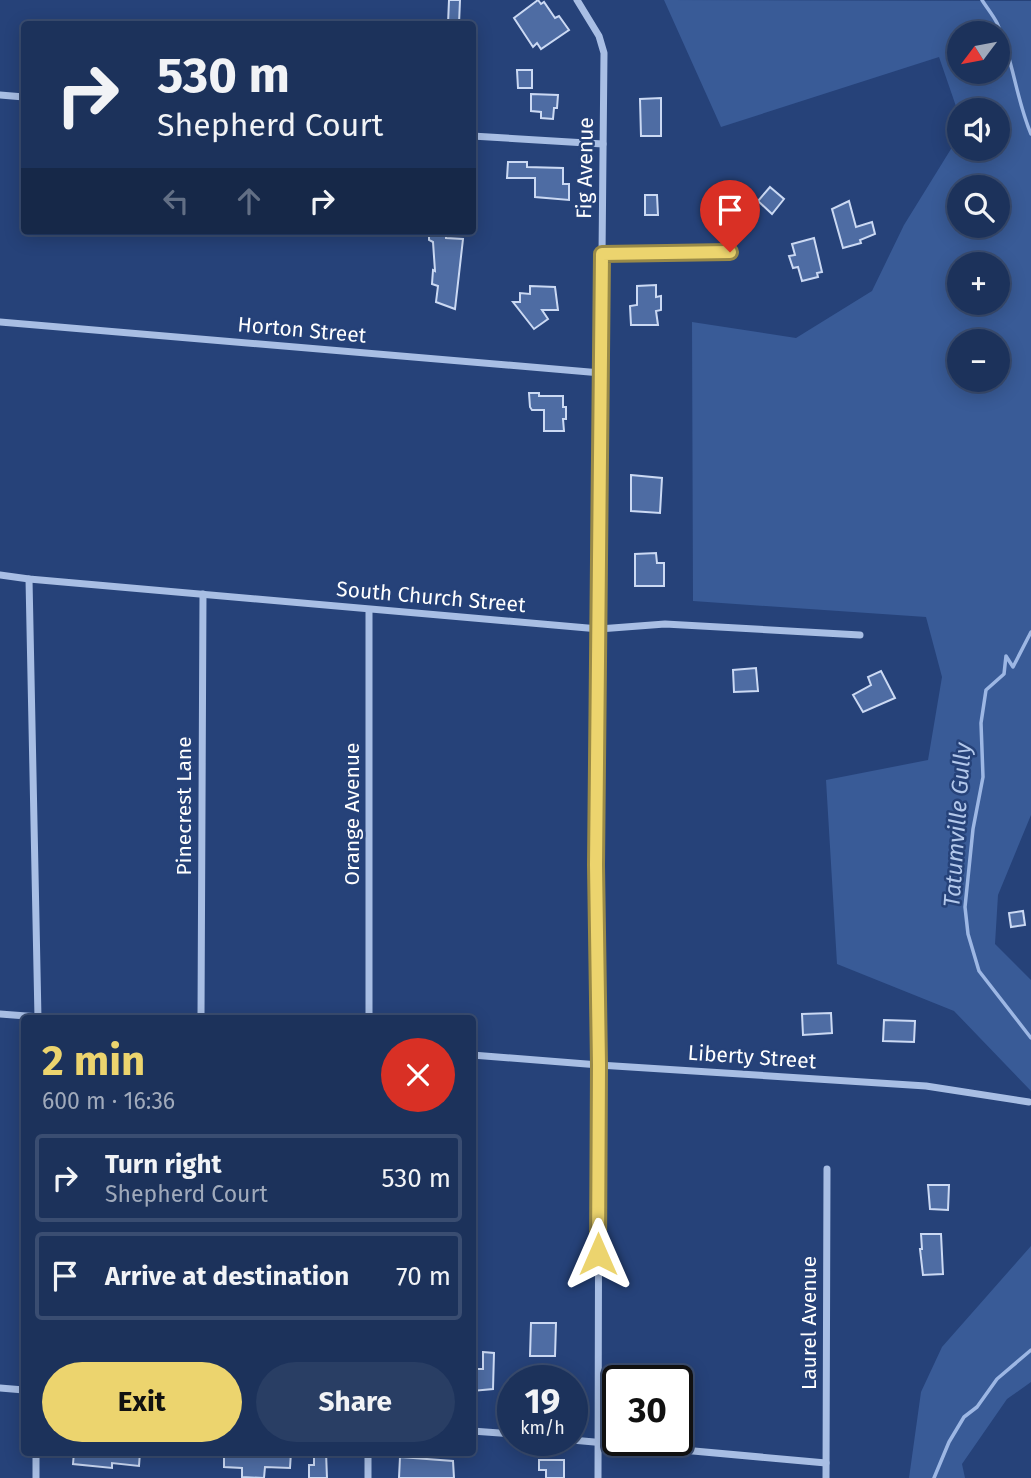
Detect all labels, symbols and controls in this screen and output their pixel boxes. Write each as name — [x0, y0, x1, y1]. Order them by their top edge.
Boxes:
north arrow — [947, 21, 1010, 84]
map controls — [947, 21, 1010, 392]
text: 530 m — [157, 46, 290, 105]
icon: right — [42, 49, 133, 140]
button: sound — [947, 98, 1010, 161]
text: Shepherd Court — [157, 106, 383, 144]
street label: Fig Avenue — [571, 117, 599, 219]
button: search — [947, 175, 1010, 238]
pin — [700, 180, 760, 252]
icon: left — [157, 182, 195, 220]
icon: ahead — [230, 182, 268, 220]
icon: right — [303, 182, 341, 220]
icon: arrive — [711, 191, 749, 229]
button: + — [947, 252, 1010, 315]
street label: Horton Street — [237, 311, 368, 349]
button: − — [947, 329, 1010, 392]
street label: South Church Street — [335, 576, 527, 618]
street label: Pinecrest Lane — [171, 736, 197, 876]
water label: Tatumville Gully — [937, 741, 977, 908]
street label: Orange Avenue — [339, 743, 365, 885]
text: 2 min — [42, 1036, 145, 1086]
button: close — [381, 1038, 455, 1112]
street label: Liberty Street — [687, 1040, 818, 1074]
text: 600 m · 16:36 — [42, 1087, 175, 1115]
text: Turn right — [105, 1149, 222, 1180]
icon: right — [46, 1159, 84, 1197]
text: 530 m — [382, 1163, 451, 1194]
text: Shepherd Court — [105, 1180, 268, 1208]
position arrow — [561, 1217, 635, 1291]
street label: Laurel Avenue — [796, 1256, 822, 1390]
icon: arrive — [46, 1257, 84, 1295]
text: Arrive at destination — [105, 1261, 349, 1292]
text: 70 m — [396, 1261, 451, 1292]
button: Exit — [42, 1362, 242, 1442]
button: Share — [256, 1362, 455, 1442]
speed limit sign: 30 — [602, 1365, 693, 1456]
text: 19 — [525, 1380, 560, 1422]
text: km/h — [520, 1417, 565, 1439]

